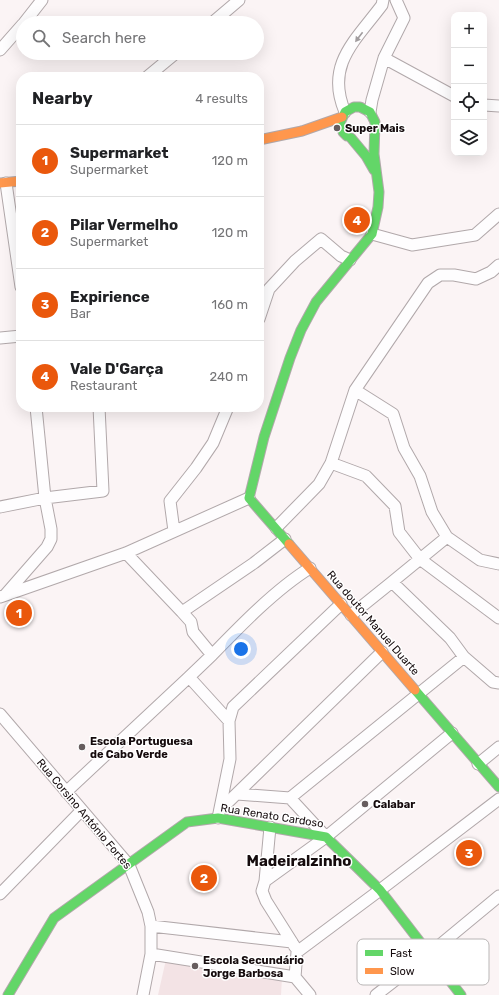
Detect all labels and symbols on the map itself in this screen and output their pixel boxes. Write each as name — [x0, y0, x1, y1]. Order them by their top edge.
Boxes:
one-way arrow — [354, 31, 363, 42]
place label: Super Mais — [345, 122, 405, 135]
marker: Super Mais — [332, 123, 342, 133]
pin: 4 — [344, 205, 370, 235]
street label: Rua doutor Manuel Duarte — [324, 568, 422, 678]
pin: 1 — [6, 598, 32, 628]
your location — [231, 639, 251, 659]
place label: Escola Portuguesa de Cabo Verde — [90, 735, 193, 761]
marker: Escola Portuguesa de Cabo Verde — [77, 742, 87, 752]
street label: Rua Corsino António Fortes — [34, 756, 134, 872]
place label: Calabar — [373, 798, 415, 811]
marker: Calabar — [360, 799, 370, 809]
street label: Rua Renato Cardoso — [220, 801, 324, 831]
pin: 3 — [456, 838, 482, 868]
district label: Madeiralzinho — [247, 852, 351, 870]
pin: 2 — [191, 863, 217, 893]
legend — [357, 939, 489, 985]
text: Fast — [390, 947, 413, 960]
place label: Escola Secundário Jorge Barbosa — [203, 954, 304, 980]
marker: Escola Secundário Jorge Barbosa — [190, 961, 200, 971]
text: Slow — [390, 965, 415, 978]

